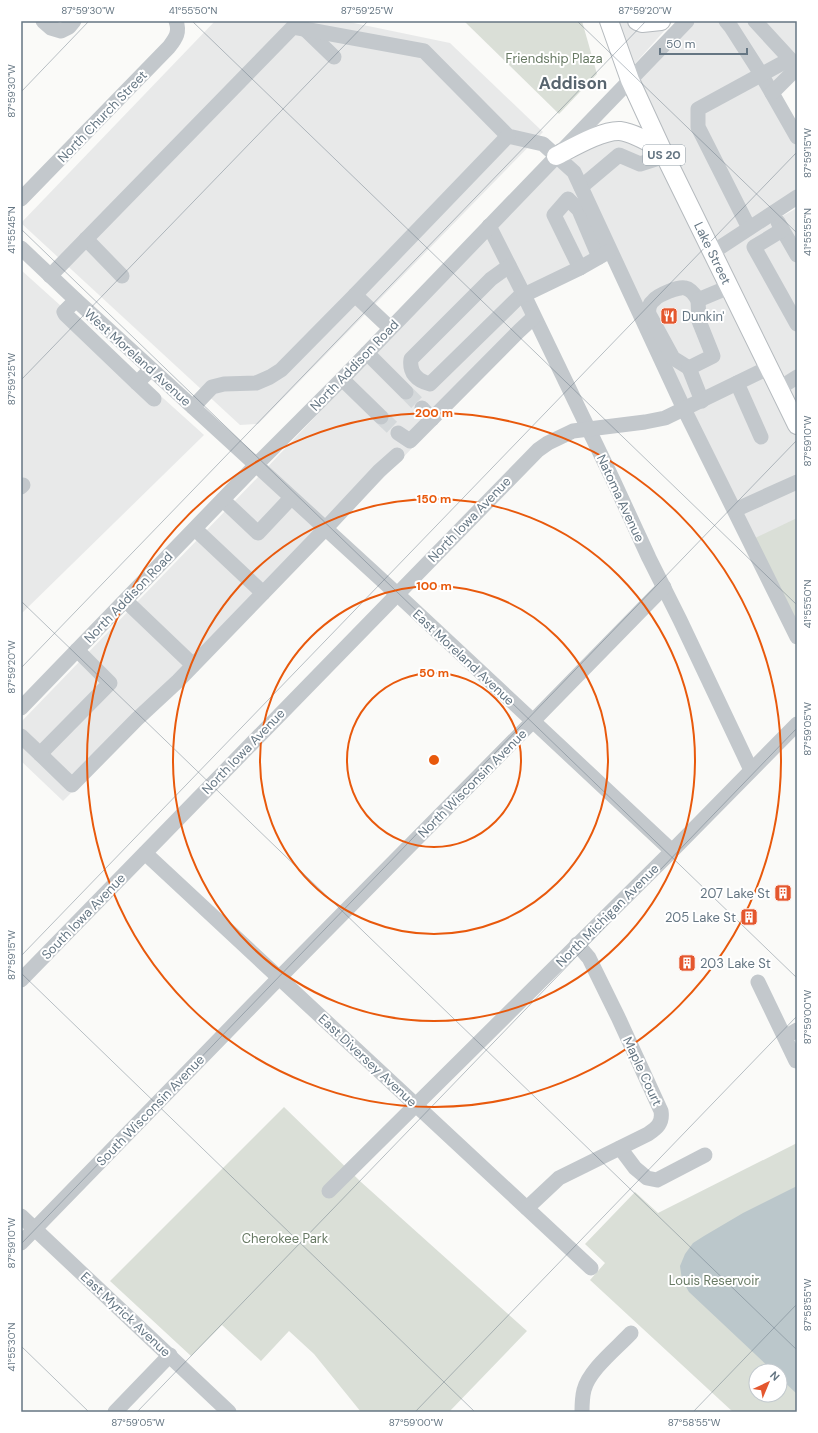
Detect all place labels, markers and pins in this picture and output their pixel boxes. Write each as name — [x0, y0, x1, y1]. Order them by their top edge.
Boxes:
restaurant icon: Dunkin' — [659, 306, 679, 326]
place label: Dunkin' — [682, 308, 724, 325]
centre of rings — [427, 753, 441, 767]
building icon: 207 Lake St — [773, 883, 793, 903]
place label: 207 Lake St — [700, 885, 770, 902]
building icon: 205 Lake St — [739, 907, 759, 927]
place label: 205 Lake St — [665, 909, 736, 926]
building icon: 203 Lake St — [677, 953, 697, 973]
place label: 203 Lake St — [700, 955, 771, 972]

